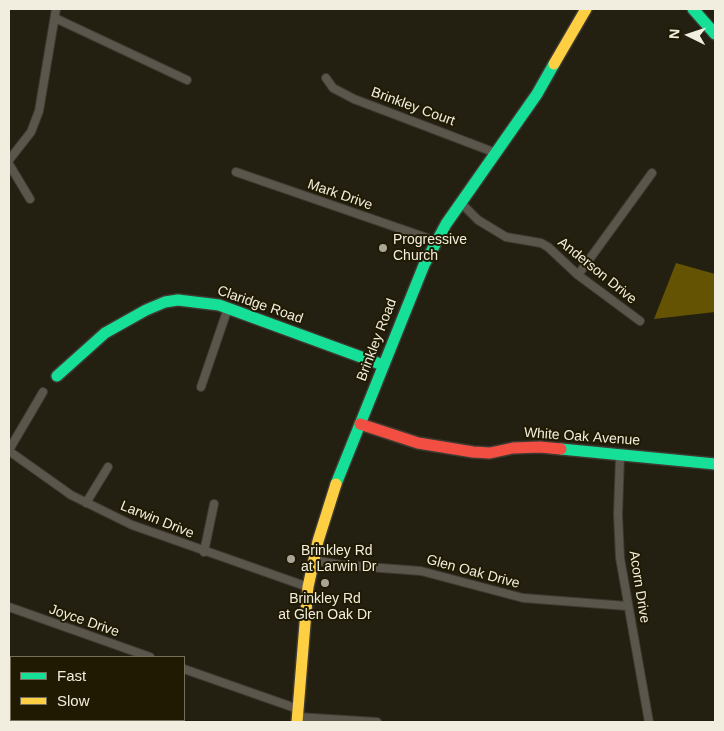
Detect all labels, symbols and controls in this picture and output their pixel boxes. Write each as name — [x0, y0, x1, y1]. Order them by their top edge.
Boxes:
north arrow — [664, 10, 714, 60]
text: N — [666, 28, 682, 40]
street label: Brinkley Court — [369, 84, 457, 130]
street label: Mark Drive — [305, 176, 375, 214]
place label: Progressive Church — [393, 232, 467, 264]
street label: Anderson Drive — [554, 234, 640, 308]
marker: Progressive Church — [377, 242, 389, 254]
street label: Claridge Road — [215, 282, 305, 328]
street label: Brinkley Road — [354, 296, 400, 384]
street label: White Oak Avenue — [523, 425, 641, 449]
street label: Larwin Drive — [118, 498, 196, 542]
place label: Brinkley Rd at Larwin Dr — [301, 543, 376, 576]
street label: Acorn Drive — [625, 550, 653, 624]
street label: Glen Oak Drive — [425, 552, 521, 592]
marker: Brinkley Rd at Larwin Dr — [285, 553, 297, 565]
marker: Brinkley Rd at Glen Oak Dr — [319, 577, 331, 589]
place label: Brinkley Rd at Glen Oak Dr — [278, 591, 372, 624]
street label: Joyce Drive — [47, 601, 121, 641]
legend — [10, 656, 185, 721]
text: Fast — [57, 667, 86, 684]
text: Slow — [57, 692, 90, 709]

